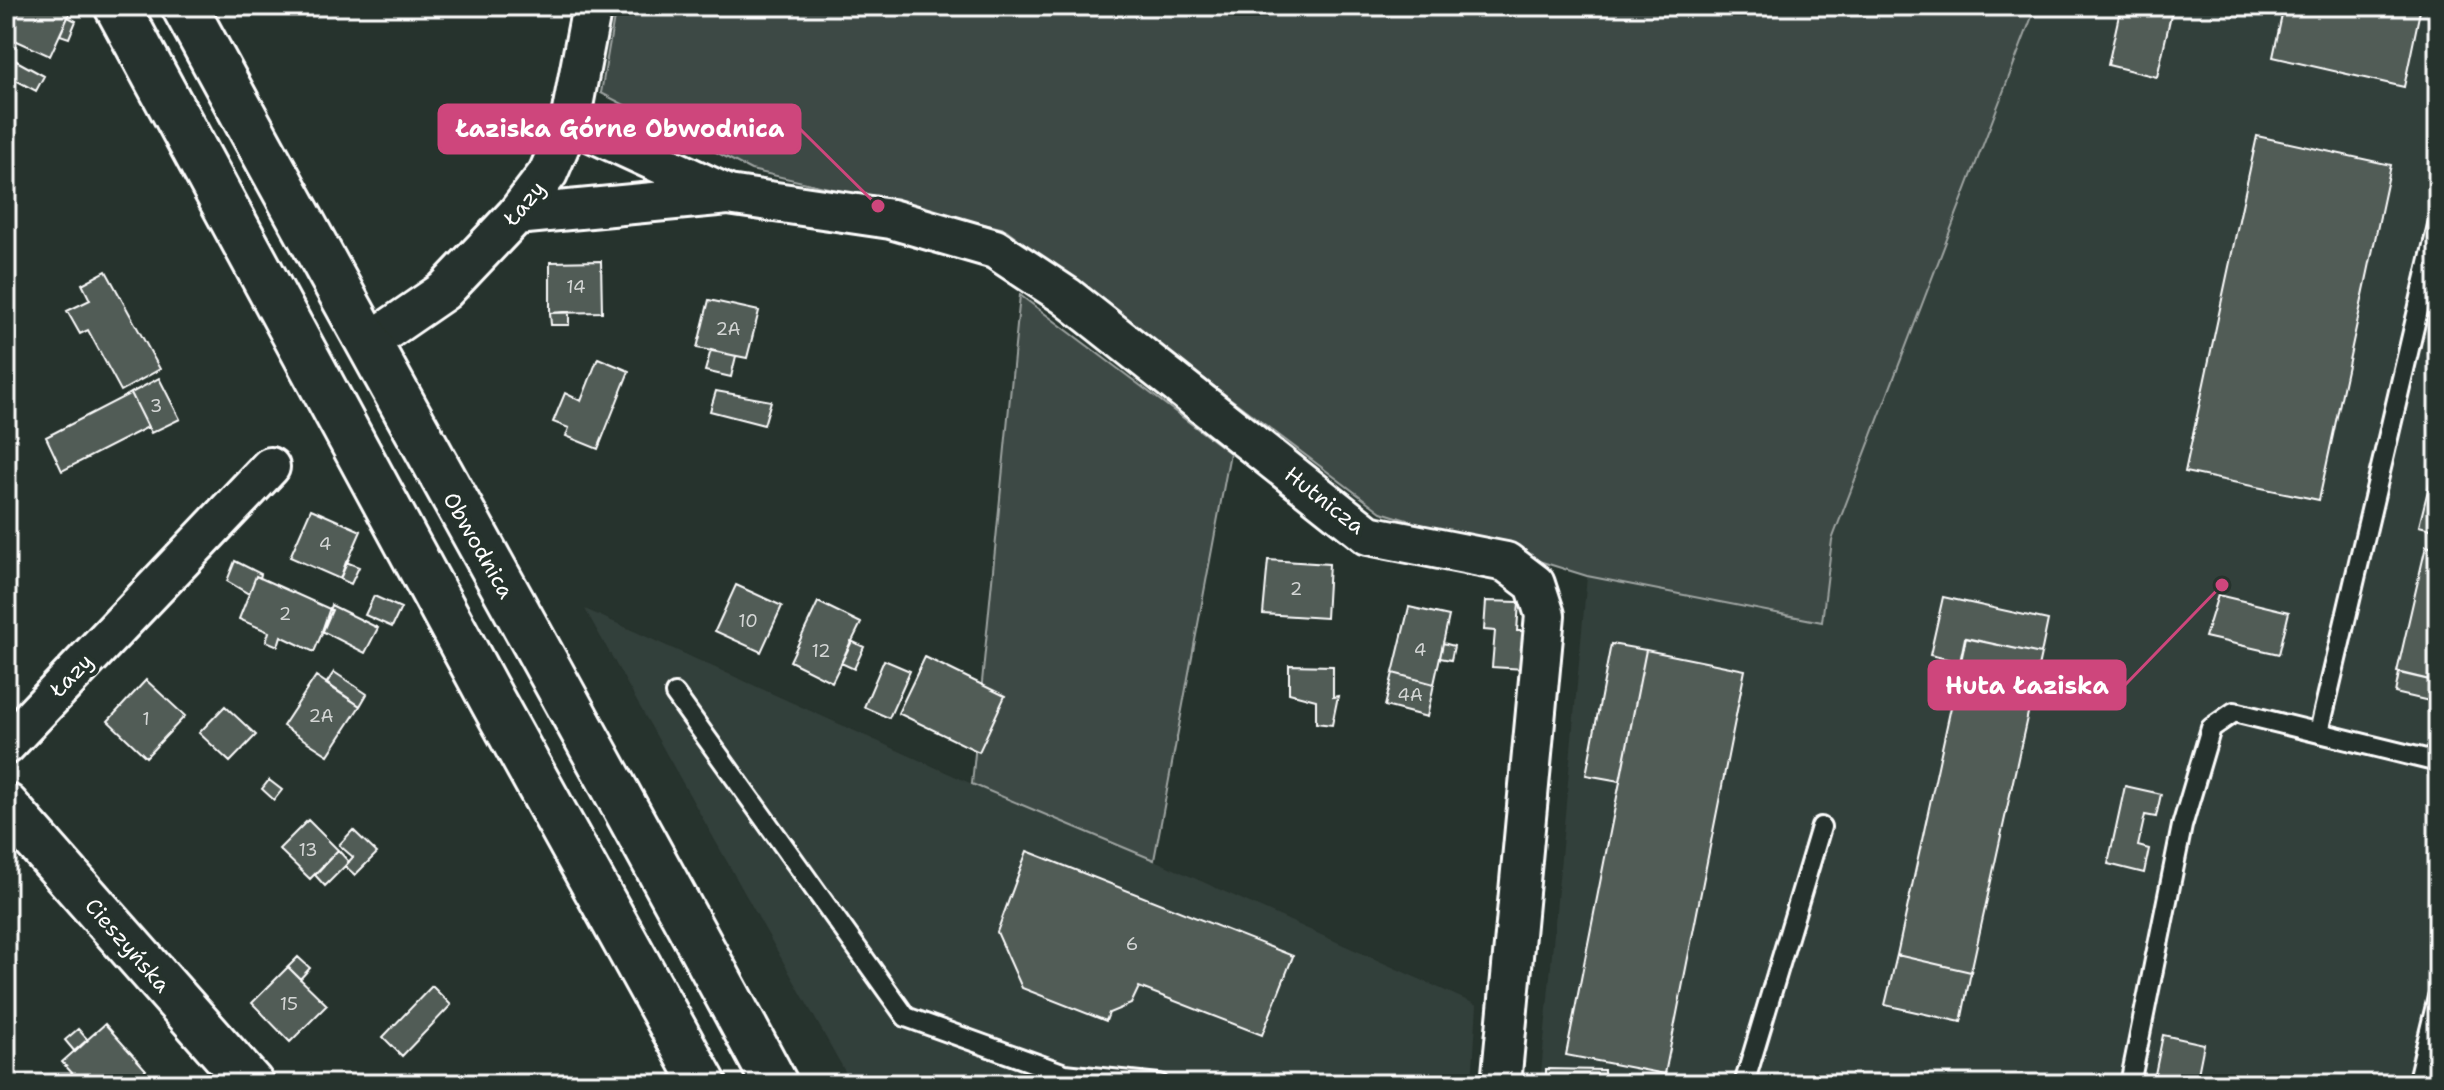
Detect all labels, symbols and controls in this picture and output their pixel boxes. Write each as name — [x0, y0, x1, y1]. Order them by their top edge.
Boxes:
callout: Łaziska Górne Obwodnica — [439, 105, 800, 153]
text: Łaziska Górne Obwodnica — [455, 113, 785, 145]
street label: Łazy — [496, 175, 552, 233]
house number: 14 — [566, 275, 586, 299]
house number: 2A — [716, 317, 740, 341]
house number: 3 — [150, 394, 162, 418]
street label: Hutnicza — [1279, 460, 1371, 541]
street label: Obwodnica — [436, 487, 521, 604]
house number: 4 — [319, 532, 331, 556]
house number: 2 — [1290, 577, 1302, 601]
house number: 2 — [279, 602, 291, 626]
house number: 10 — [738, 609, 758, 633]
house number: 4 — [1414, 638, 1426, 662]
house number: 12 — [811, 639, 831, 663]
street label: Łazy — [43, 647, 99, 704]
callout: Huta Łaziska — [1929, 661, 2125, 709]
text: Huta Łaziska — [1945, 670, 2109, 702]
house number: 4A — [1397, 683, 1423, 707]
house number: 2A — [309, 704, 333, 728]
house number: 1 — [142, 707, 150, 731]
house number: 13 — [298, 838, 318, 862]
street label: Cieszyńska — [78, 892, 177, 999]
house number: 6 — [1126, 932, 1138, 956]
house number: 15 — [280, 992, 298, 1016]

